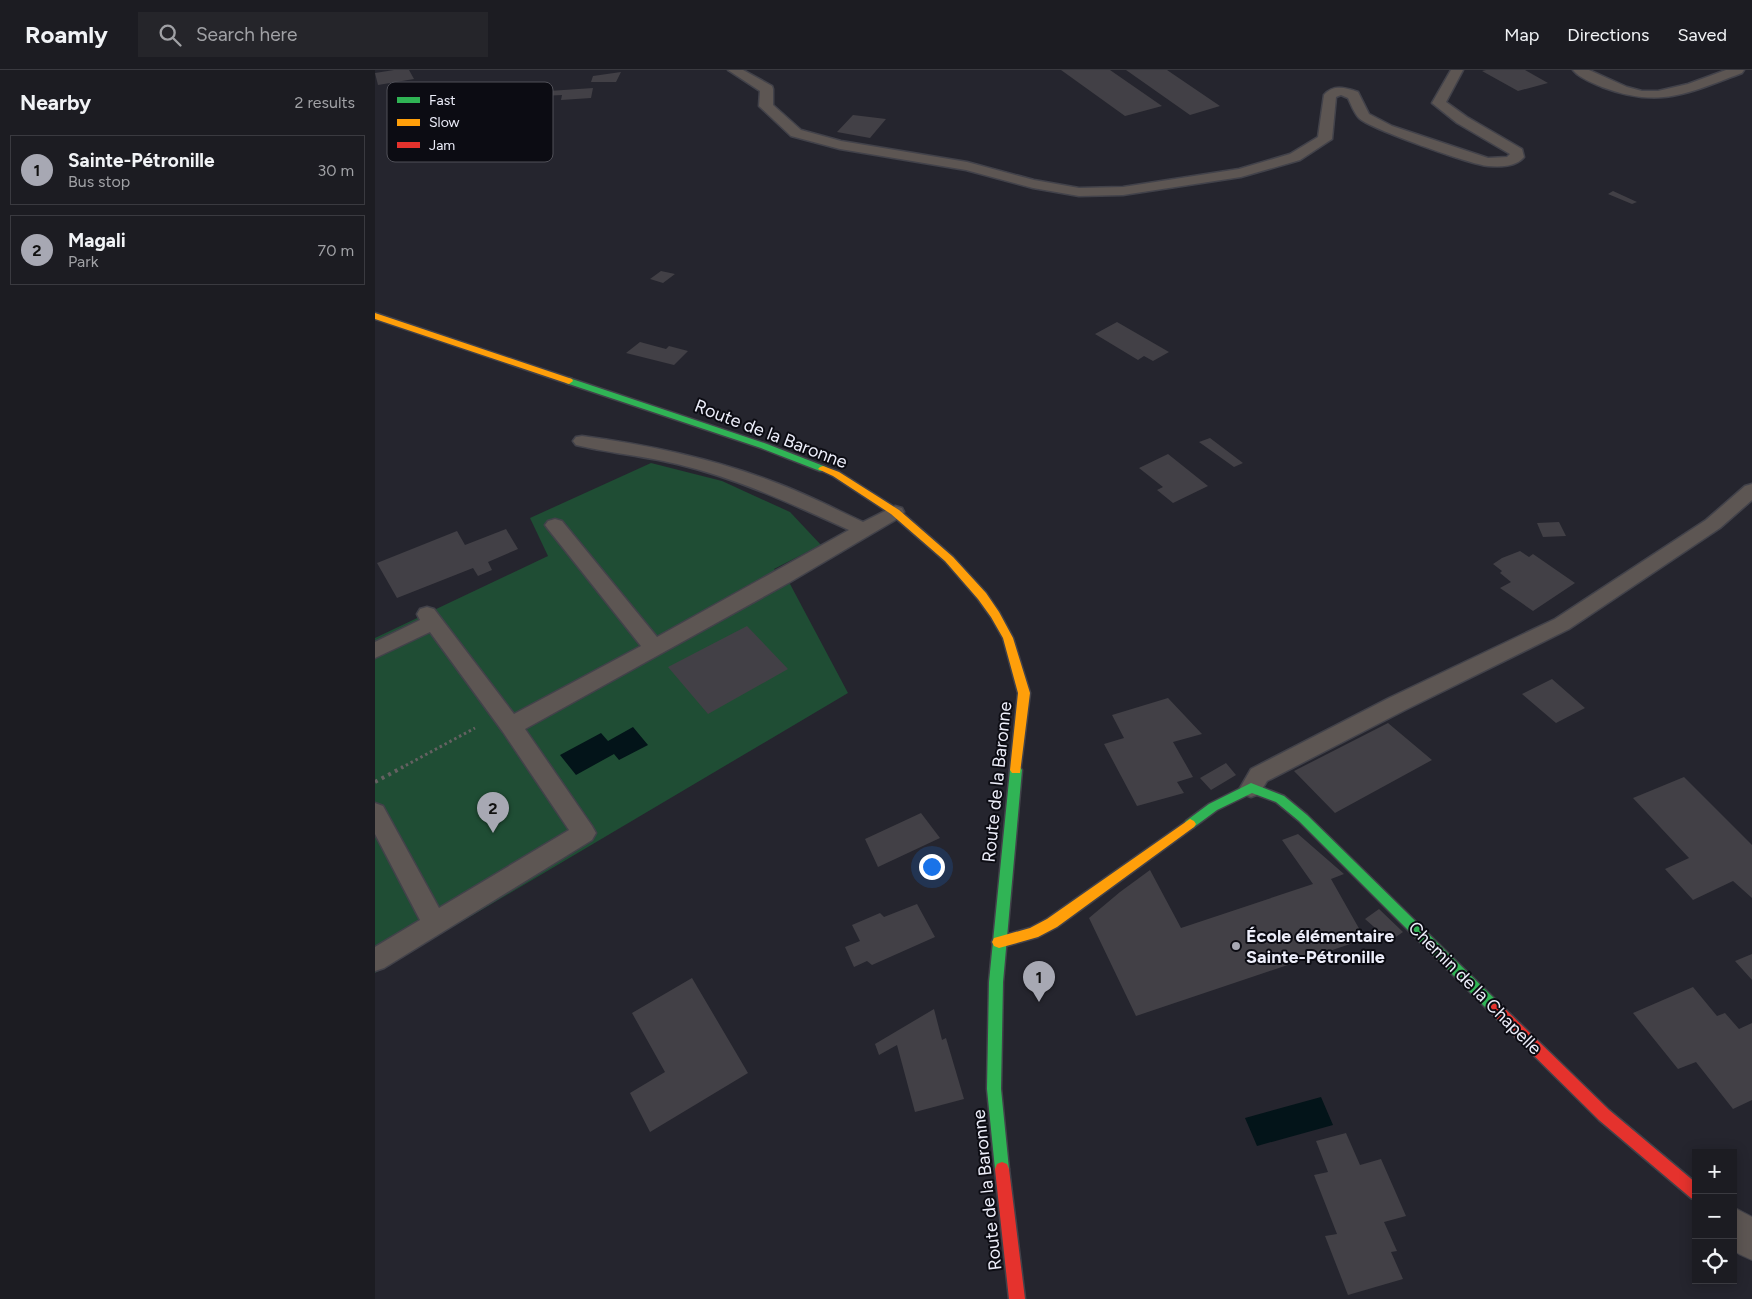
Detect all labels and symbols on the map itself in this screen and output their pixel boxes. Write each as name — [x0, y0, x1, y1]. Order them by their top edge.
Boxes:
legend — [387, 82, 553, 162]
text: Fast — [429, 92, 455, 109]
text: Slow — [429, 114, 460, 131]
text: Jam — [429, 137, 455, 154]
street label: Route de la Baronne — [692, 395, 851, 473]
street label: Route de la Baronne — [978, 700, 1016, 864]
pin: 2 — [477, 792, 509, 833]
your location — [919, 854, 945, 880]
street label: Chemin de la Chapelle — [1404, 917, 1546, 1059]
place label: École élémentaire Sainte-Pétronille — [1246, 925, 1394, 968]
marker: École élémentaire Sainte-Pétronille — [1230, 940, 1242, 952]
pin: 1 — [1023, 961, 1055, 1002]
street label: Route de la Baronne — [968, 1108, 1006, 1272]

